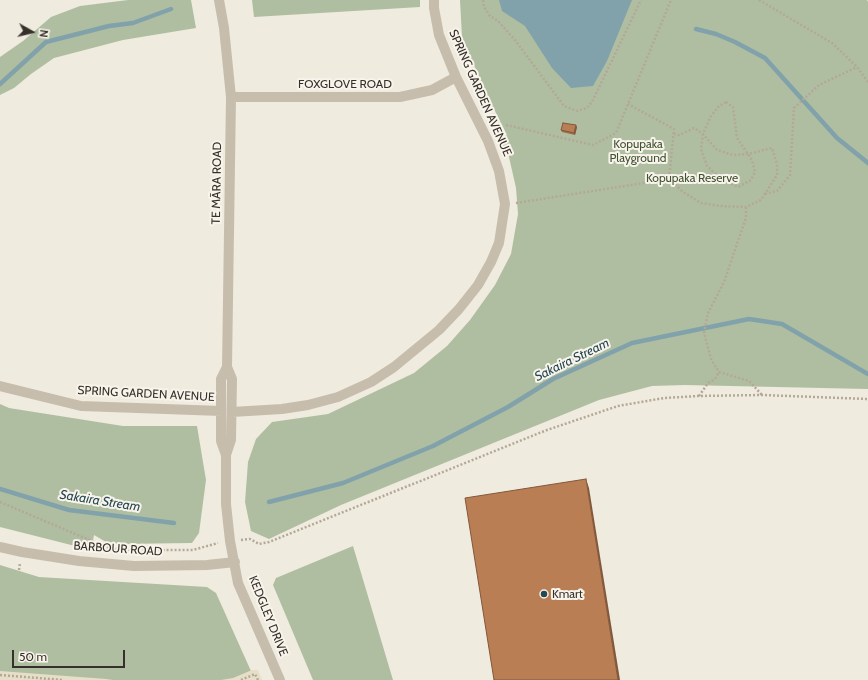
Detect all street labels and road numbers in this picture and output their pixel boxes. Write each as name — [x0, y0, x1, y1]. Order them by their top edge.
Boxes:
street label: SPRING GARDEN AVENUE — [446, 27, 514, 159]
street label: FOXGLOVE ROAD — [298, 77, 392, 91]
street label: TE MĀRA ROAD — [209, 142, 225, 224]
street label: SPRING GARDEN AVENUE — [77, 383, 215, 405]
street label: BARBOUR ROAD — [73, 539, 163, 559]
street label: KEDGLEY DRIVE — [245, 574, 291, 658]

